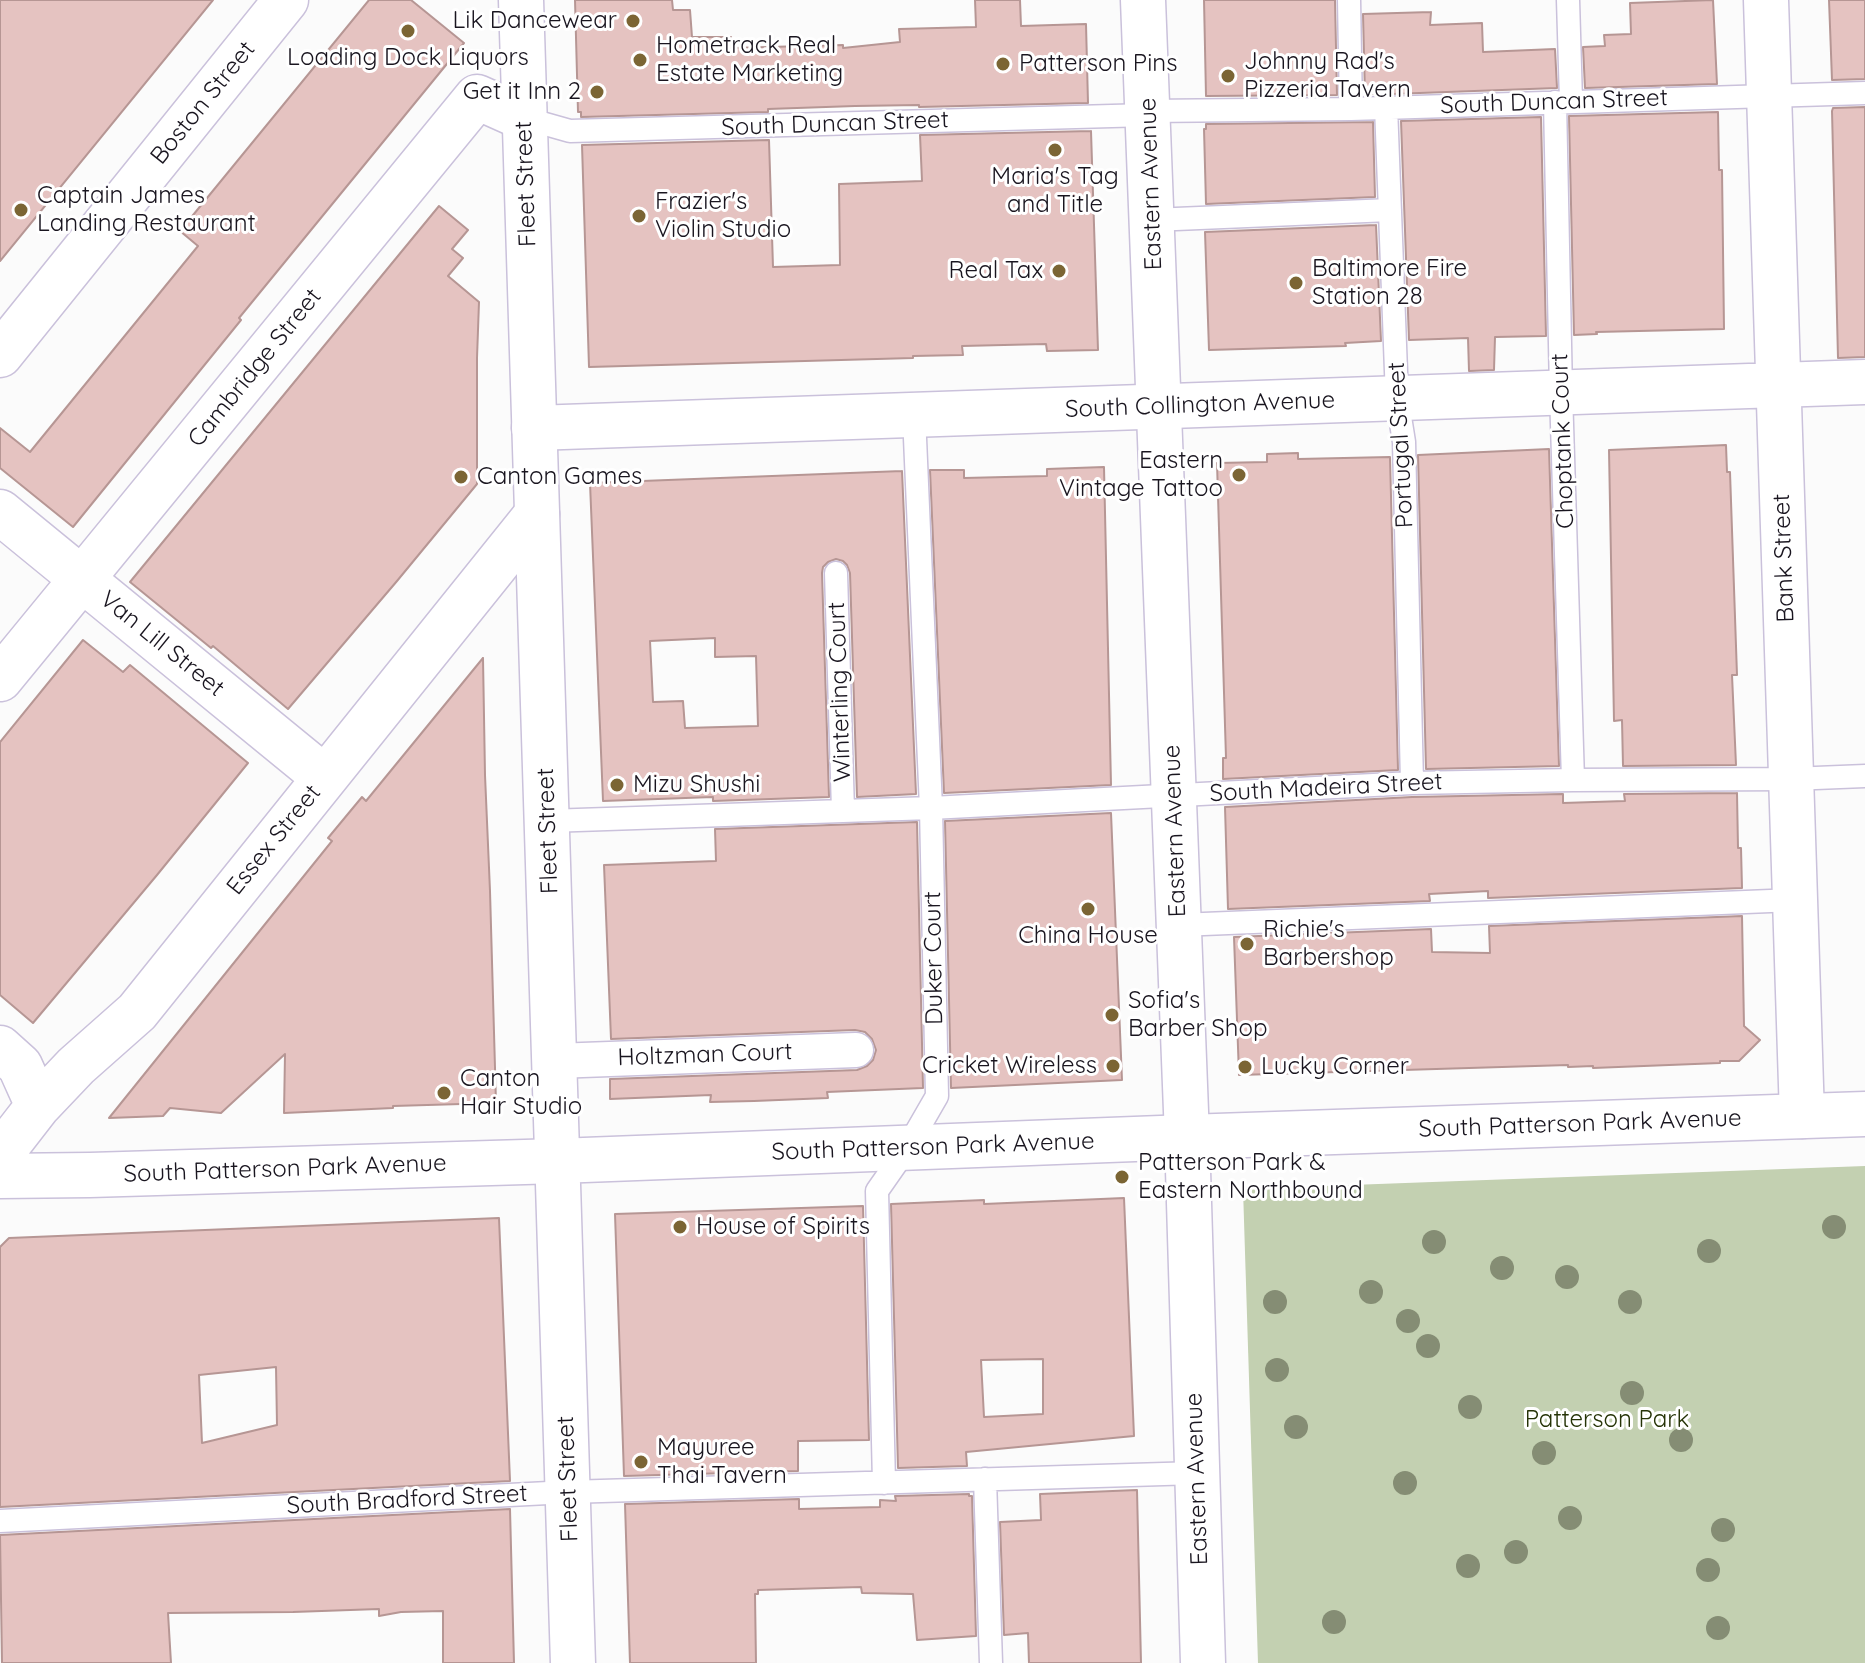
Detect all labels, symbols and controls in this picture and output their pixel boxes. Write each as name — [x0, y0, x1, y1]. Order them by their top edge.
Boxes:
place label: Lik Dancewear — [453, 7, 617, 35]
marker: Lik Dancewear — [624, 12, 642, 30]
marker: Loading Dock Liquors — [399, 22, 417, 40]
place label: Hometrack Real Estate Marketing — [656, 32, 843, 88]
street label: Boston Street — [145, 36, 261, 170]
place label: Loading Dock Liquors — [287, 44, 529, 72]
place label: Johnny Rad's Pizzeria Tavern — [1244, 48, 1411, 104]
place label: Patterson Pins — [1019, 50, 1177, 78]
marker: Hometrack Real Estate Marketing — [631, 51, 649, 69]
marker: Patterson Pins — [994, 55, 1012, 73]
marker: Johnny Rad's Pizzeria Tavern — [1219, 67, 1237, 85]
place label: Get it Inn 2 — [463, 78, 581, 106]
marker: Get it Inn 2 — [588, 83, 606, 101]
street label: South Duncan Street — [1440, 84, 1668, 120]
street label: Eastern Avenue — [1134, 97, 1168, 271]
street label: South Duncan Street — [721, 106, 949, 142]
street label: Fleet Street — [509, 120, 543, 248]
marker: Maria's Tag and Title — [1046, 141, 1064, 159]
place label: Maria's Tag and Title — [991, 163, 1119, 219]
place label: Captain James Landing Restaurant — [37, 182, 256, 238]
place label: Frazier's Violin Studio — [655, 188, 791, 244]
marker: Captain James Landing Restaurant — [12, 201, 30, 219]
marker: Frazier's Violin Studio — [630, 207, 648, 225]
place label: Baltimore Fire Station 28 — [1312, 255, 1467, 311]
place label: Real Tax — [949, 257, 1043, 285]
marker: Real Tax — [1050, 262, 1068, 280]
marker: Baltimore Fire Station 28 — [1287, 274, 1305, 292]
street label: Cambridge Street — [182, 283, 328, 453]
street label: Choptank Court — [1546, 353, 1580, 529]
street label: Portugal Street — [1382, 361, 1420, 529]
street label: South Collington Avenue — [1064, 386, 1336, 424]
place label: Eastern Vintage Tattoo — [1059, 447, 1223, 503]
place label: Canton Games — [477, 463, 642, 491]
marker: Eastern Vintage Tattoo — [1230, 466, 1248, 484]
marker: Canton Games — [452, 468, 470, 486]
street label: Bank Street — [1767, 493, 1801, 623]
street label: Van Lill Street — [94, 585, 230, 703]
street label: Winterling Court — [822, 601, 858, 783]
street label: Eastern Avenue — [1158, 744, 1192, 918]
street label: Fleet Street — [531, 767, 565, 895]
street label: South Madeira Street — [1209, 768, 1443, 808]
place label: Mizu Shushi — [633, 771, 760, 799]
marker: Mizu Shushi — [608, 776, 626, 794]
street label: Essex Street — [221, 779, 327, 901]
street label: Duker Court — [918, 891, 950, 1025]
marker: China House — [1079, 900, 1097, 918]
place label: Richie's Barbershop — [1263, 916, 1394, 972]
place label: China House — [1018, 922, 1158, 950]
marker: Richie's Barbershop — [1238, 935, 1256, 953]
place label: Sofia's Barber Shop — [1128, 987, 1267, 1043]
marker: Sofia's Barber Shop — [1103, 1006, 1121, 1024]
street label: Holtzman Court — [617, 1038, 793, 1072]
place label: Cricket Wireless — [922, 1052, 1097, 1080]
place label: Lucky Corner — [1261, 1053, 1409, 1081]
marker: Cricket Wireless — [1104, 1057, 1122, 1075]
marker: Lucky Corner — [1236, 1058, 1254, 1076]
place label: Canton Hair Studio — [460, 1065, 582, 1121]
marker: Canton Hair Studio — [435, 1084, 453, 1102]
street label: South Patterson Park Avenue — [1418, 1104, 1742, 1144]
street label: South Patterson Park Avenue — [771, 1127, 1095, 1167]
street label: South Patterson Park Avenue — [123, 1149, 447, 1189]
place label: Patterson Park & Eastern Northbound — [1138, 1149, 1363, 1205]
marker: Patterson Park & Eastern Northbound — [1113, 1168, 1131, 1186]
place label: House of Spirits — [696, 1213, 870, 1241]
marker: House of Spirits — [671, 1218, 689, 1236]
street label: Eastern Avenue — [1180, 1392, 1214, 1566]
park label: Patterson Park — [1525, 1406, 1689, 1434]
street label: Fleet Street — [551, 1415, 585, 1543]
place label: Mayuree Thai Tavern — [657, 1434, 787, 1490]
marker: Mayuree Thai Tavern — [632, 1453, 650, 1471]
street label: South Bradford Street — [286, 1479, 528, 1521]

